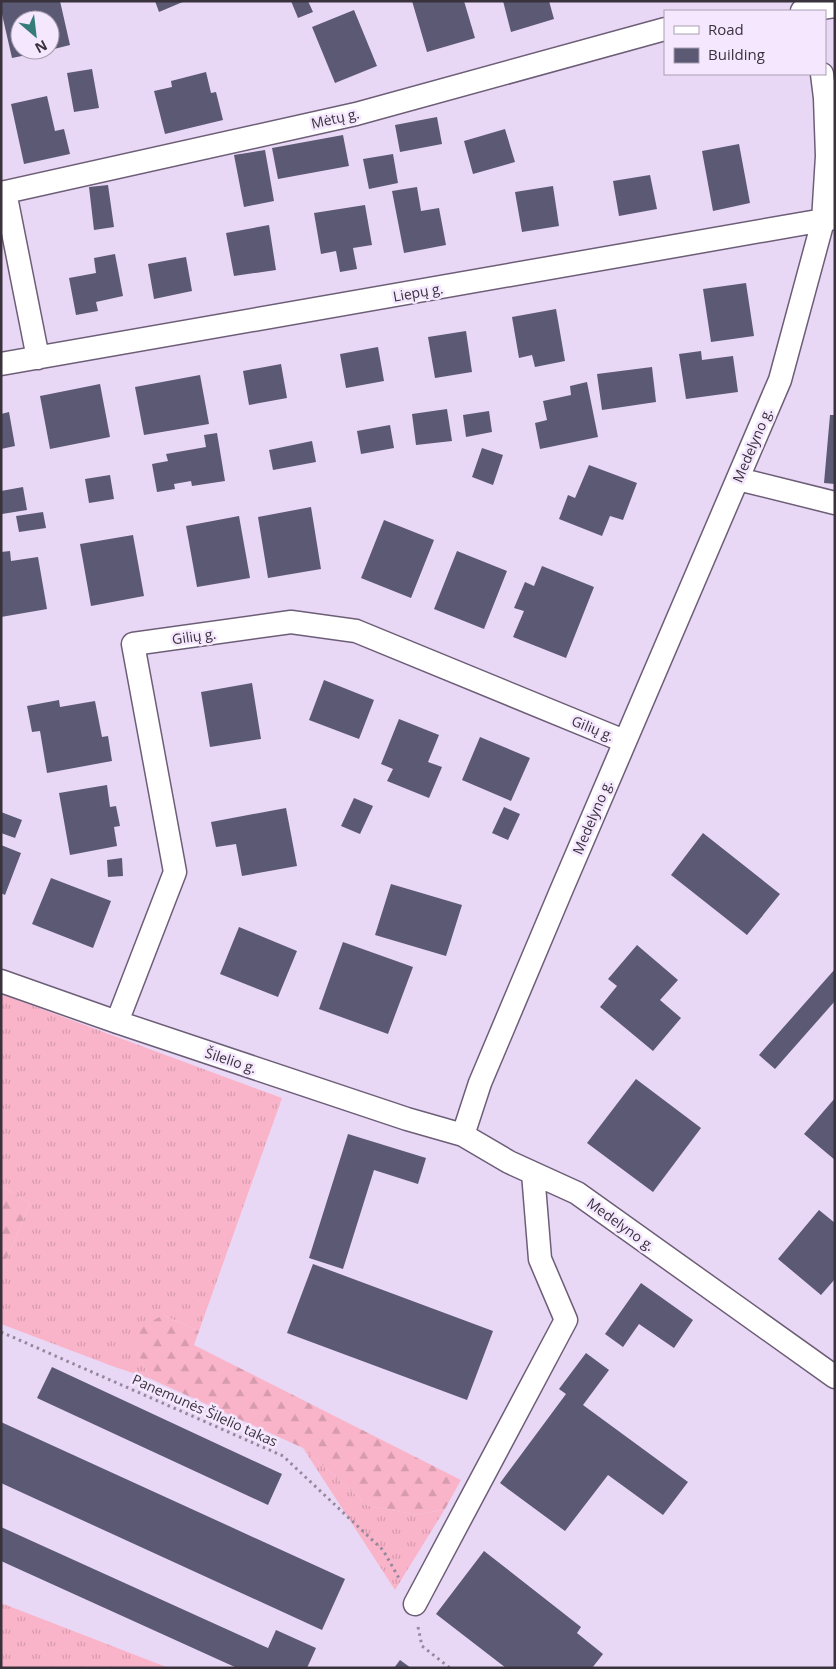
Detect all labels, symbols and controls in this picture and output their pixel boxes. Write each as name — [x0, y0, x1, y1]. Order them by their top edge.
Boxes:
north arrow — [10, 10, 60, 60]
legend — [664, 10, 826, 75]
text: Road — [708, 19, 744, 39]
text: N — [32, 36, 51, 58]
text: Building — [708, 44, 765, 64]
street label: Mėtų g. — [309, 103, 361, 133]
street label: Liepų g. — [391, 278, 445, 306]
street label: Medelyno g. — [728, 405, 776, 485]
street label: Gilių g. — [171, 624, 217, 648]
street label: Gilių g. — [569, 711, 617, 745]
street label: Medelyno g. — [568, 777, 616, 857]
street label: Šilelio g. — [203, 1043, 259, 1077]
street label: Medelyno g. — [583, 1193, 659, 1255]
street label: Panemunės Šilelio takas — [129, 1369, 281, 1451]

